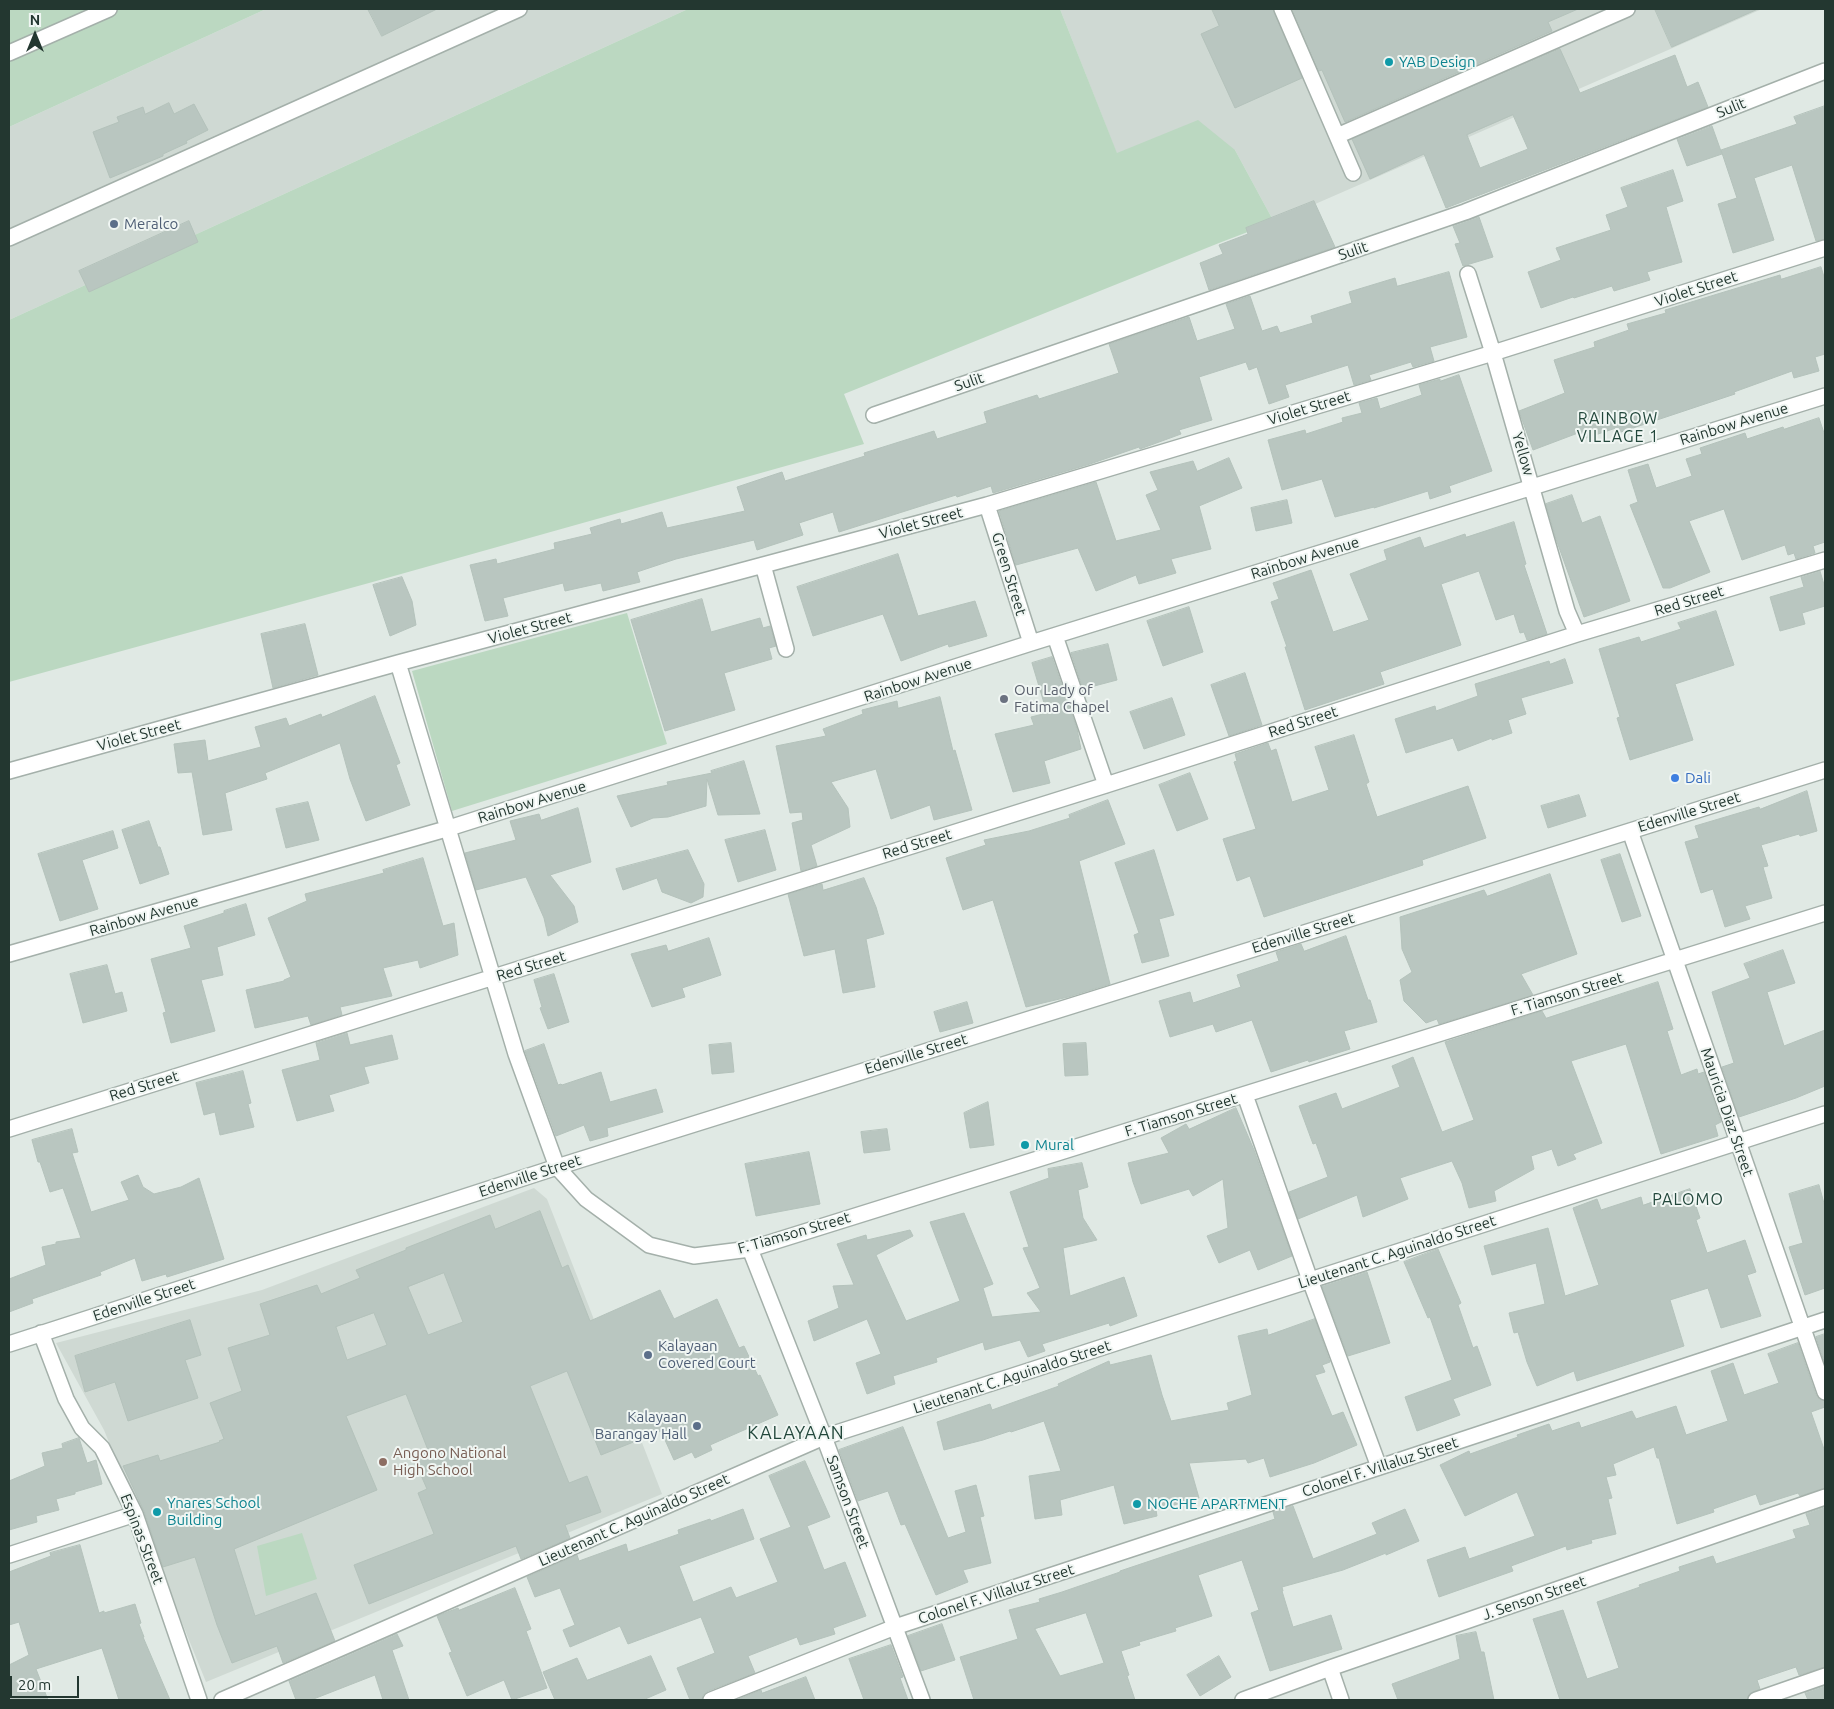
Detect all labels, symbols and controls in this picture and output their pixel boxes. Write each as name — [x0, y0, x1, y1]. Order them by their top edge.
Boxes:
north arrow — [10, 10, 60, 60]
text: N — [30, 12, 40, 28]
place label: YAB Design — [1399, 53, 1476, 71]
marker: YAB Design — [1383, 56, 1395, 68]
street label: Sulit — [1714, 94, 1748, 122]
place label: Meralco — [124, 215, 178, 233]
marker: Meralco — [108, 218, 120, 230]
street label: Sulit — [1336, 238, 1370, 264]
street label: Violet Street — [1652, 267, 1740, 311]
street label: Sulit — [952, 369, 986, 395]
street label: Violet Street — [1265, 387, 1353, 429]
street label: Rainbow Avenue — [1678, 399, 1790, 449]
district label: RAINBOW VILLAGE 1 — [1576, 409, 1660, 447]
street label: Yellow — [1508, 430, 1538, 478]
street label: Violet Street — [877, 503, 965, 543]
street label: Green Street — [988, 530, 1030, 618]
street label: Rainbow Avenue — [1249, 533, 1361, 583]
street label: Red Street — [1652, 582, 1726, 620]
street label: Violet Street — [486, 608, 574, 648]
street label: Rainbow Avenue — [862, 654, 974, 706]
place label: Our Lady of Fatima Chapel — [1014, 681, 1109, 716]
marker: Our Lady of Fatima Chapel — [998, 693, 1010, 705]
street label: Red Street — [1266, 702, 1340, 742]
street label: Violet Street — [95, 715, 183, 755]
place label: Dali — [1685, 769, 1711, 787]
marker: Dali — [1669, 772, 1681, 784]
street label: Rainbow Avenue — [476, 777, 588, 827]
street label: Edenville Street — [1636, 788, 1742, 836]
street label: Red Street — [880, 825, 954, 863]
street label: Rainbow Avenue — [88, 892, 200, 940]
street label: Edenville Street — [1250, 909, 1356, 957]
street label: Red Street — [494, 947, 568, 985]
street label: F. Tiamson Street — [1509, 968, 1625, 1020]
street label: Edenville Street — [863, 1030, 969, 1078]
street label: Mauricia Diaz Street — [1697, 1045, 1757, 1179]
street label: Red Street — [107, 1067, 181, 1105]
street label: F. Tiamson Street — [1123, 1089, 1239, 1141]
place label: Mural — [1035, 1136, 1074, 1154]
marker: Mural — [1019, 1139, 1031, 1151]
street label: Edenville Street — [477, 1151, 583, 1201]
district label: PALOMO — [1651, 1190, 1725, 1210]
street label: F. Tiamson Street — [736, 1208, 852, 1258]
street label: Lieutenant C. Aguinaldo Street — [1296, 1211, 1498, 1293]
street label: Edenville Street — [91, 1275, 197, 1325]
street label: Lieutenant C. Aguinaldo Street — [911, 1336, 1113, 1418]
place label: Kalayaan Covered Court — [658, 1337, 756, 1372]
marker: Kalayaan Covered Court — [642, 1349, 654, 1361]
place label: Kalayaan Barangay Hall — [595, 1408, 687, 1443]
marker: Kalayaan Barangay Hall — [691, 1420, 703, 1432]
district label: KALAYAAN — [746, 1422, 846, 1444]
street label: Colonel F. Villaluz Street — [1300, 1433, 1460, 1501]
place label: Angono National High School — [393, 1444, 506, 1479]
street label: Samson Street — [823, 1453, 873, 1551]
marker: Angono National High School — [377, 1456, 389, 1468]
street label: Lieutenant C. Aguinaldo Street — [536, 1470, 732, 1570]
street label: Espinas Street — [116, 1491, 168, 1587]
place label: Ynares School Building — [167, 1494, 260, 1529]
place label: NOCHE APARTMENT — [1147, 1495, 1287, 1513]
marker: NOCHE APARTMENT — [1131, 1498, 1143, 1510]
marker: Ynares School Building — [151, 1506, 163, 1518]
street label: Colonel F. Villaluz Street — [916, 1560, 1076, 1628]
street label: J. Senson Street — [1480, 1572, 1588, 1624]
scale bar — [12, 1666, 81, 1698]
text: 20 m — [18, 1676, 51, 1693]

